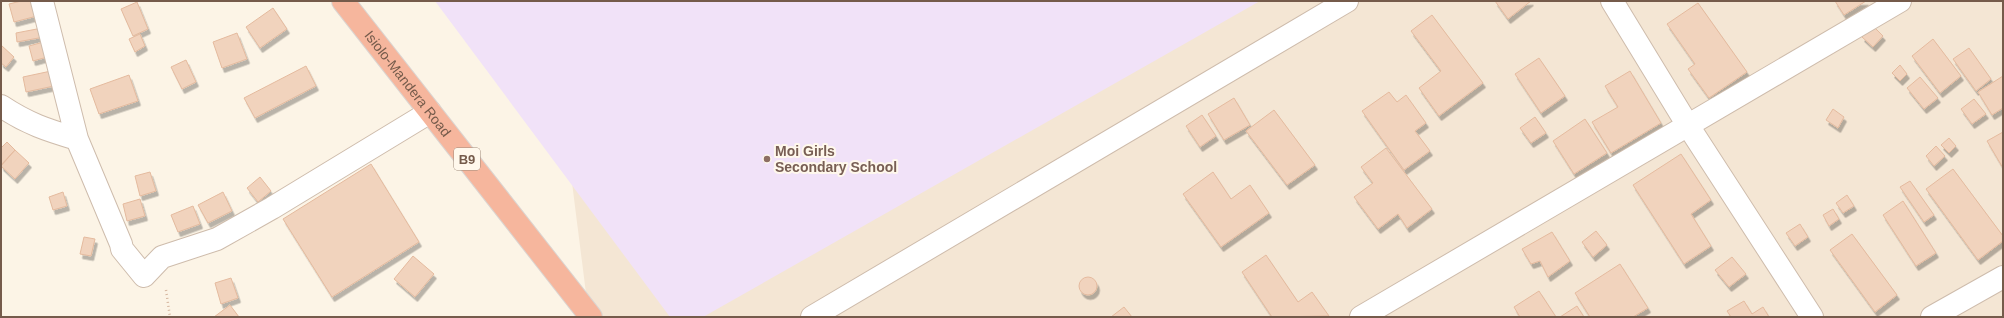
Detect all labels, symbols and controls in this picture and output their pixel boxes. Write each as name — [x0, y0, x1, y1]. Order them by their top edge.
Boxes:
street label: Isiolo-Mandera Road — [361, 27, 454, 140]
place label: Moi Girls Secondary School — [775, 143, 897, 175]
road number: B9 — [454, 148, 480, 170]
marker: Moi Girls Secondary School — [762, 154, 772, 164]

